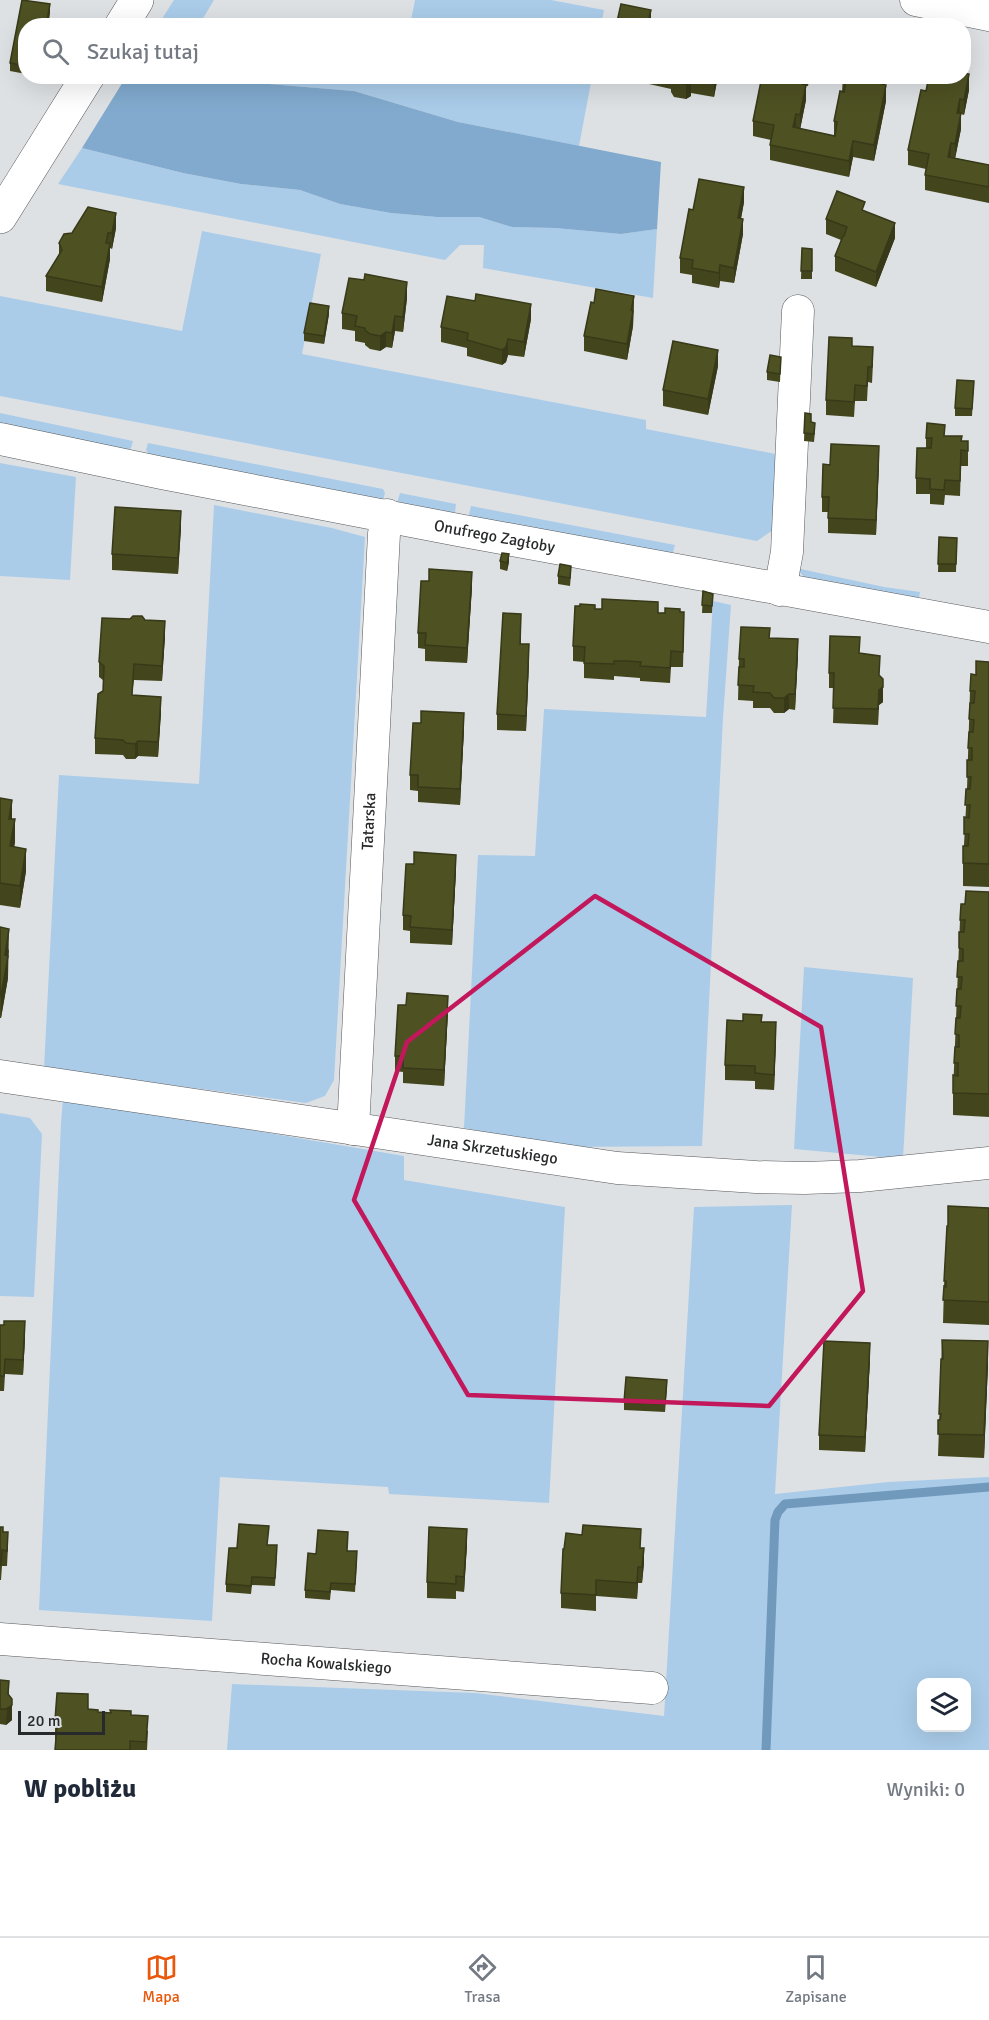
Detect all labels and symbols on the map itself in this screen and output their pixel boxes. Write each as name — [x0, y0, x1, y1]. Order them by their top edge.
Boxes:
street label: Onufrego Zagłoby — [432, 516, 557, 558]
street label: Tatarska — [358, 792, 381, 851]
street label: Jana Skrzetuskiego — [426, 1130, 559, 1169]
street label: Rocha Kowalskiego — [260, 1649, 392, 1678]
scale bar — [18, 1708, 105, 1736]

